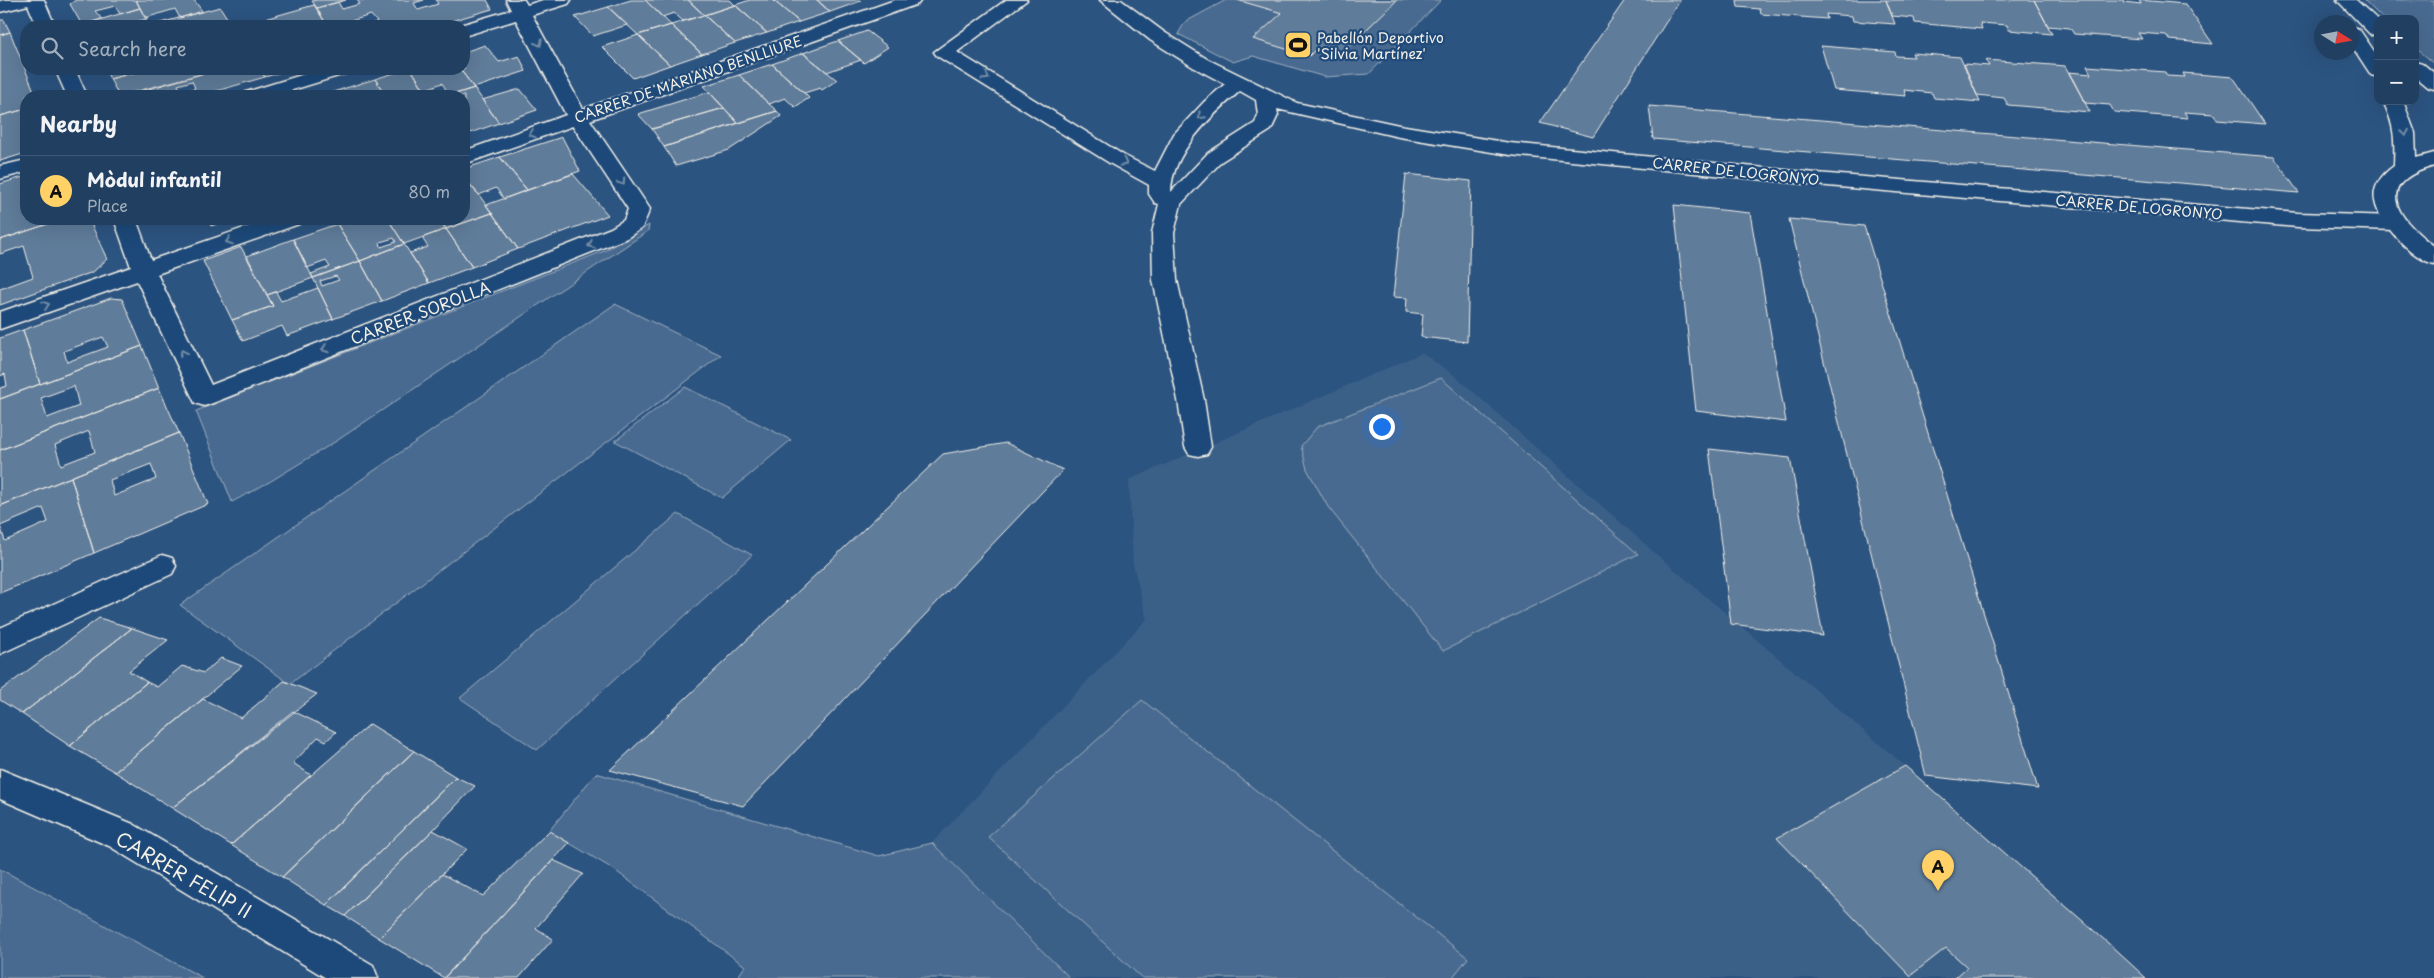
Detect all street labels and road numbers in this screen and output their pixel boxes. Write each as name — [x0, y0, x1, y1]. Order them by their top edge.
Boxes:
street label: CARRER DE MARIANO BENLLIURE — [571, 30, 805, 128]
street label: CARRER DE LOGRONYO — [1651, 152, 1821, 190]
street label: CARRER DE LOGRONYO — [2055, 189, 2223, 225]
street label: CARRER SOROLLA — [347, 274, 493, 350]
street label: CARRER FELIP II — [111, 824, 257, 924]

